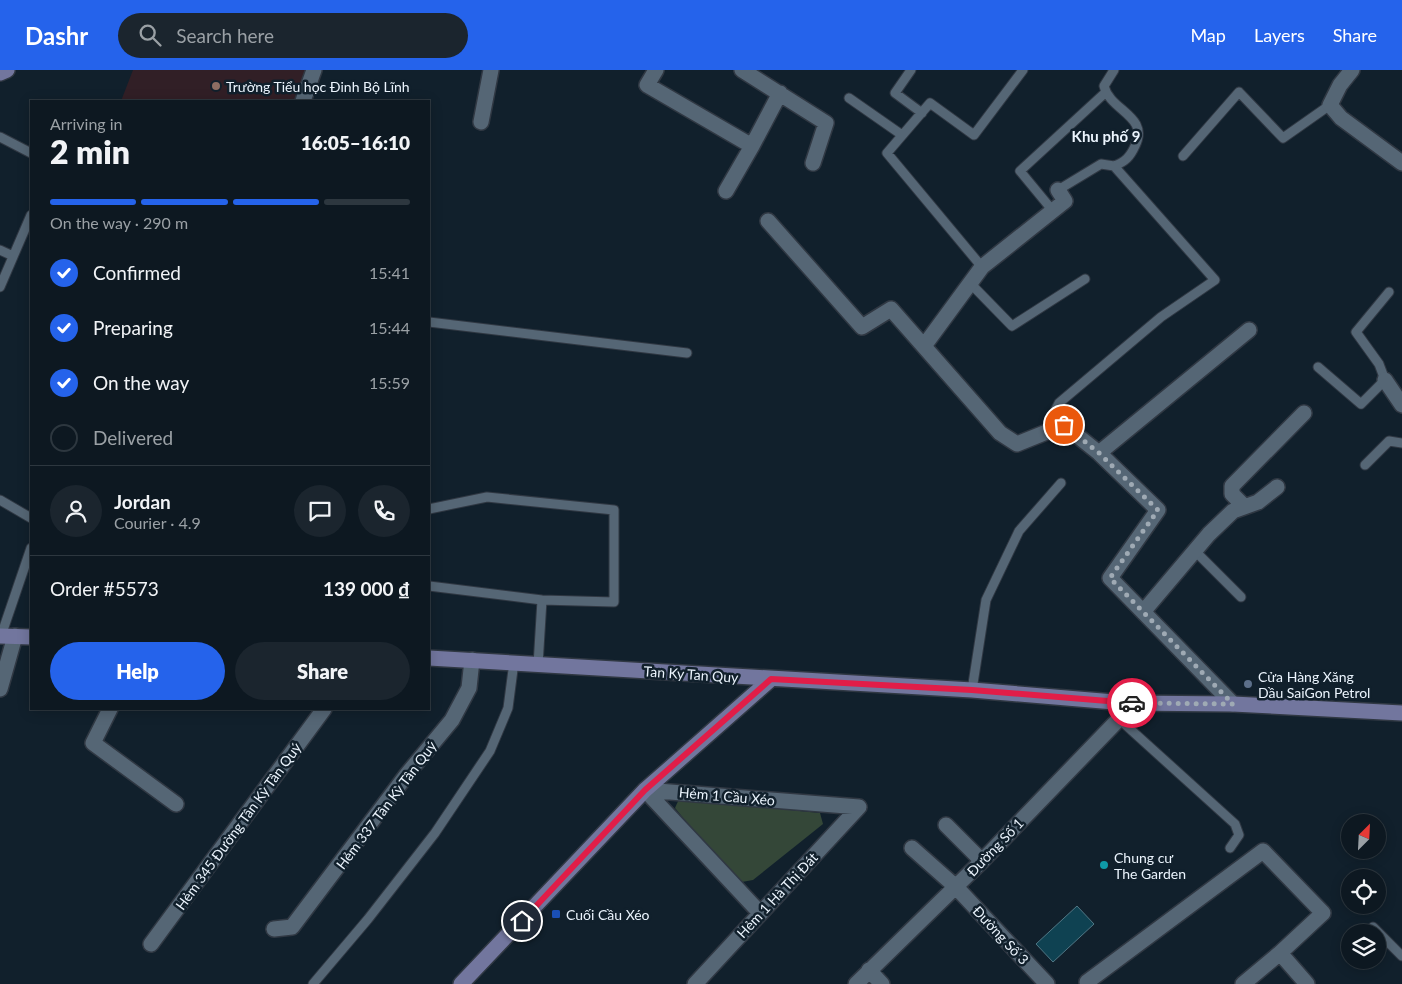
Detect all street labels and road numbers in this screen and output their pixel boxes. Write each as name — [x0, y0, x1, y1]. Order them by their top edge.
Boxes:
street label: Tan Ky Tan Quy — [643, 662, 740, 686]
street label: Hẻm 337 Tân Kỳ Tân Quý — [332, 737, 440, 872]
street label: Hẻm 345 Đường Tân Kỳ Tân Quý — [172, 738, 305, 913]
street label: Hẻm 1 Cầu Xéo — [678, 783, 776, 809]
street label: Đường Số 1 — [963, 815, 1027, 879]
street label: Hẻm 1 Hà Thị Đát — [733, 849, 821, 941]
street label: Đường Số 3 — [970, 902, 1032, 968]

